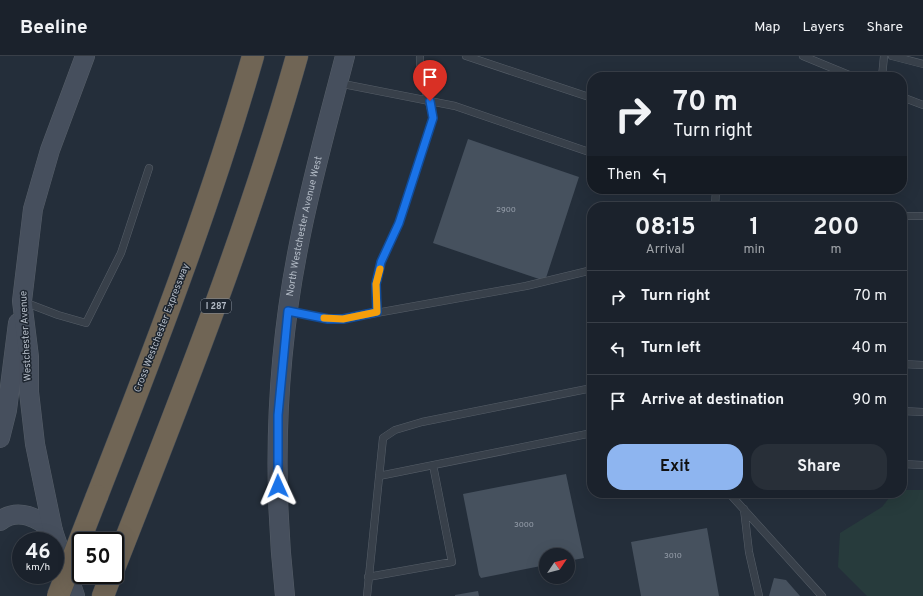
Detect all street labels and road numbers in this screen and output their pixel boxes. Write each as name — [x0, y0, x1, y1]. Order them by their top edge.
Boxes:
street label: North Westchester Avenue West — [283, 155, 325, 297]
street label: Cross Westchester Expressway — [131, 261, 193, 395]
street label: Westchester Avenue — [17, 290, 35, 382]
road number: I 287 — [201, 299, 231, 313]

